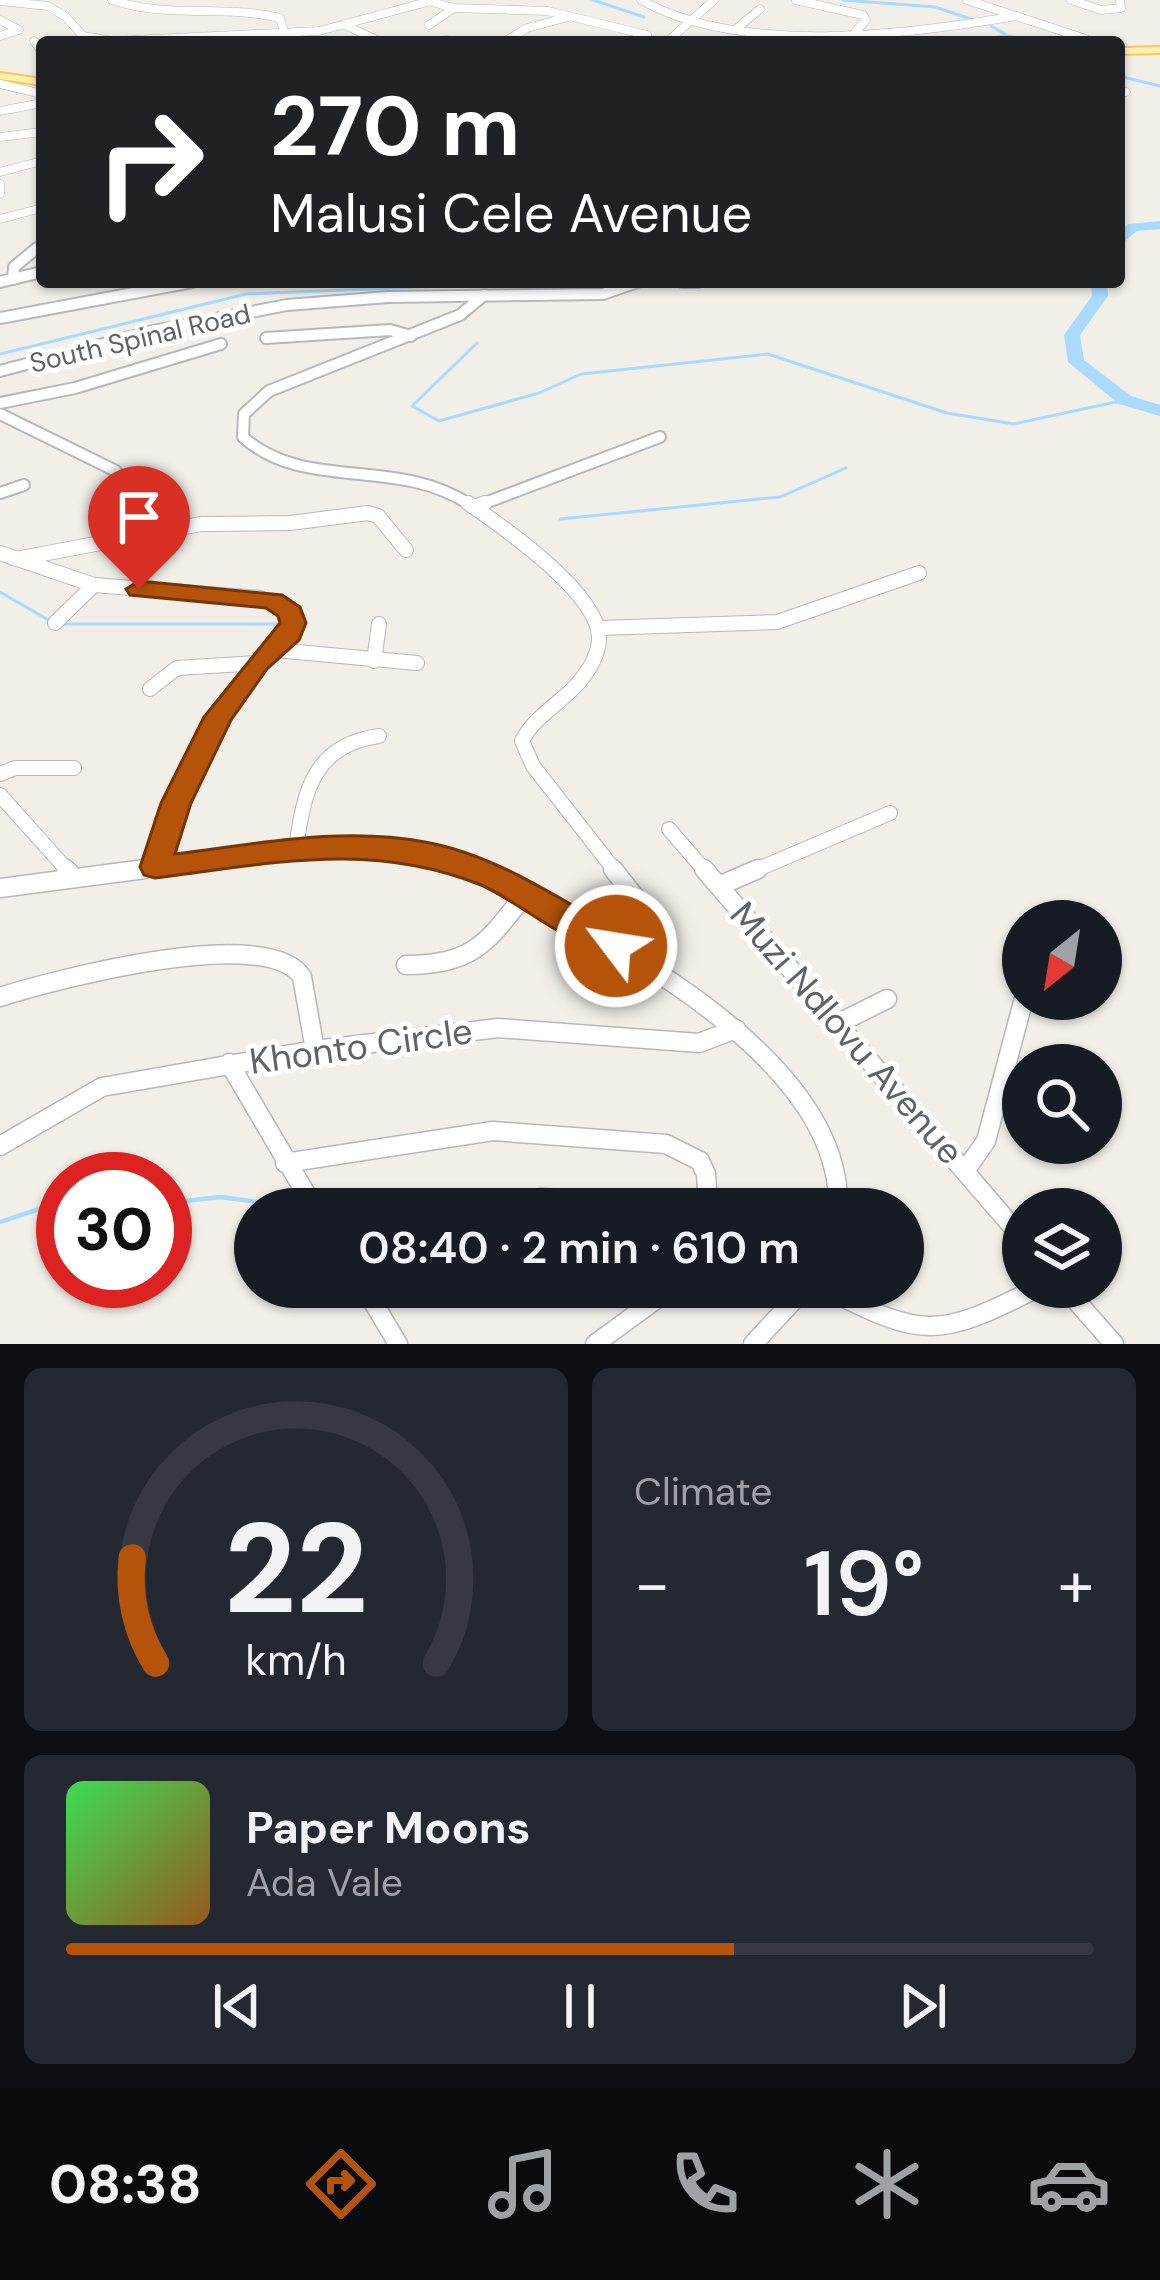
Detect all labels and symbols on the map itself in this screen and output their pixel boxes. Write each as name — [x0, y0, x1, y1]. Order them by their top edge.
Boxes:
street label: South Spinal Road — [26, 296, 254, 380]
pin — [88, 466, 190, 589]
position arrow — [553, 883, 679, 1009]
street label: Muzi Ndlovu Avenue — [720, 892, 974, 1174]
north arrow — [1002, 900, 1122, 1020]
street label: Khonto Circle — [247, 1007, 475, 1085]
speed limit sign: 30 — [36, 1152, 192, 1308]

